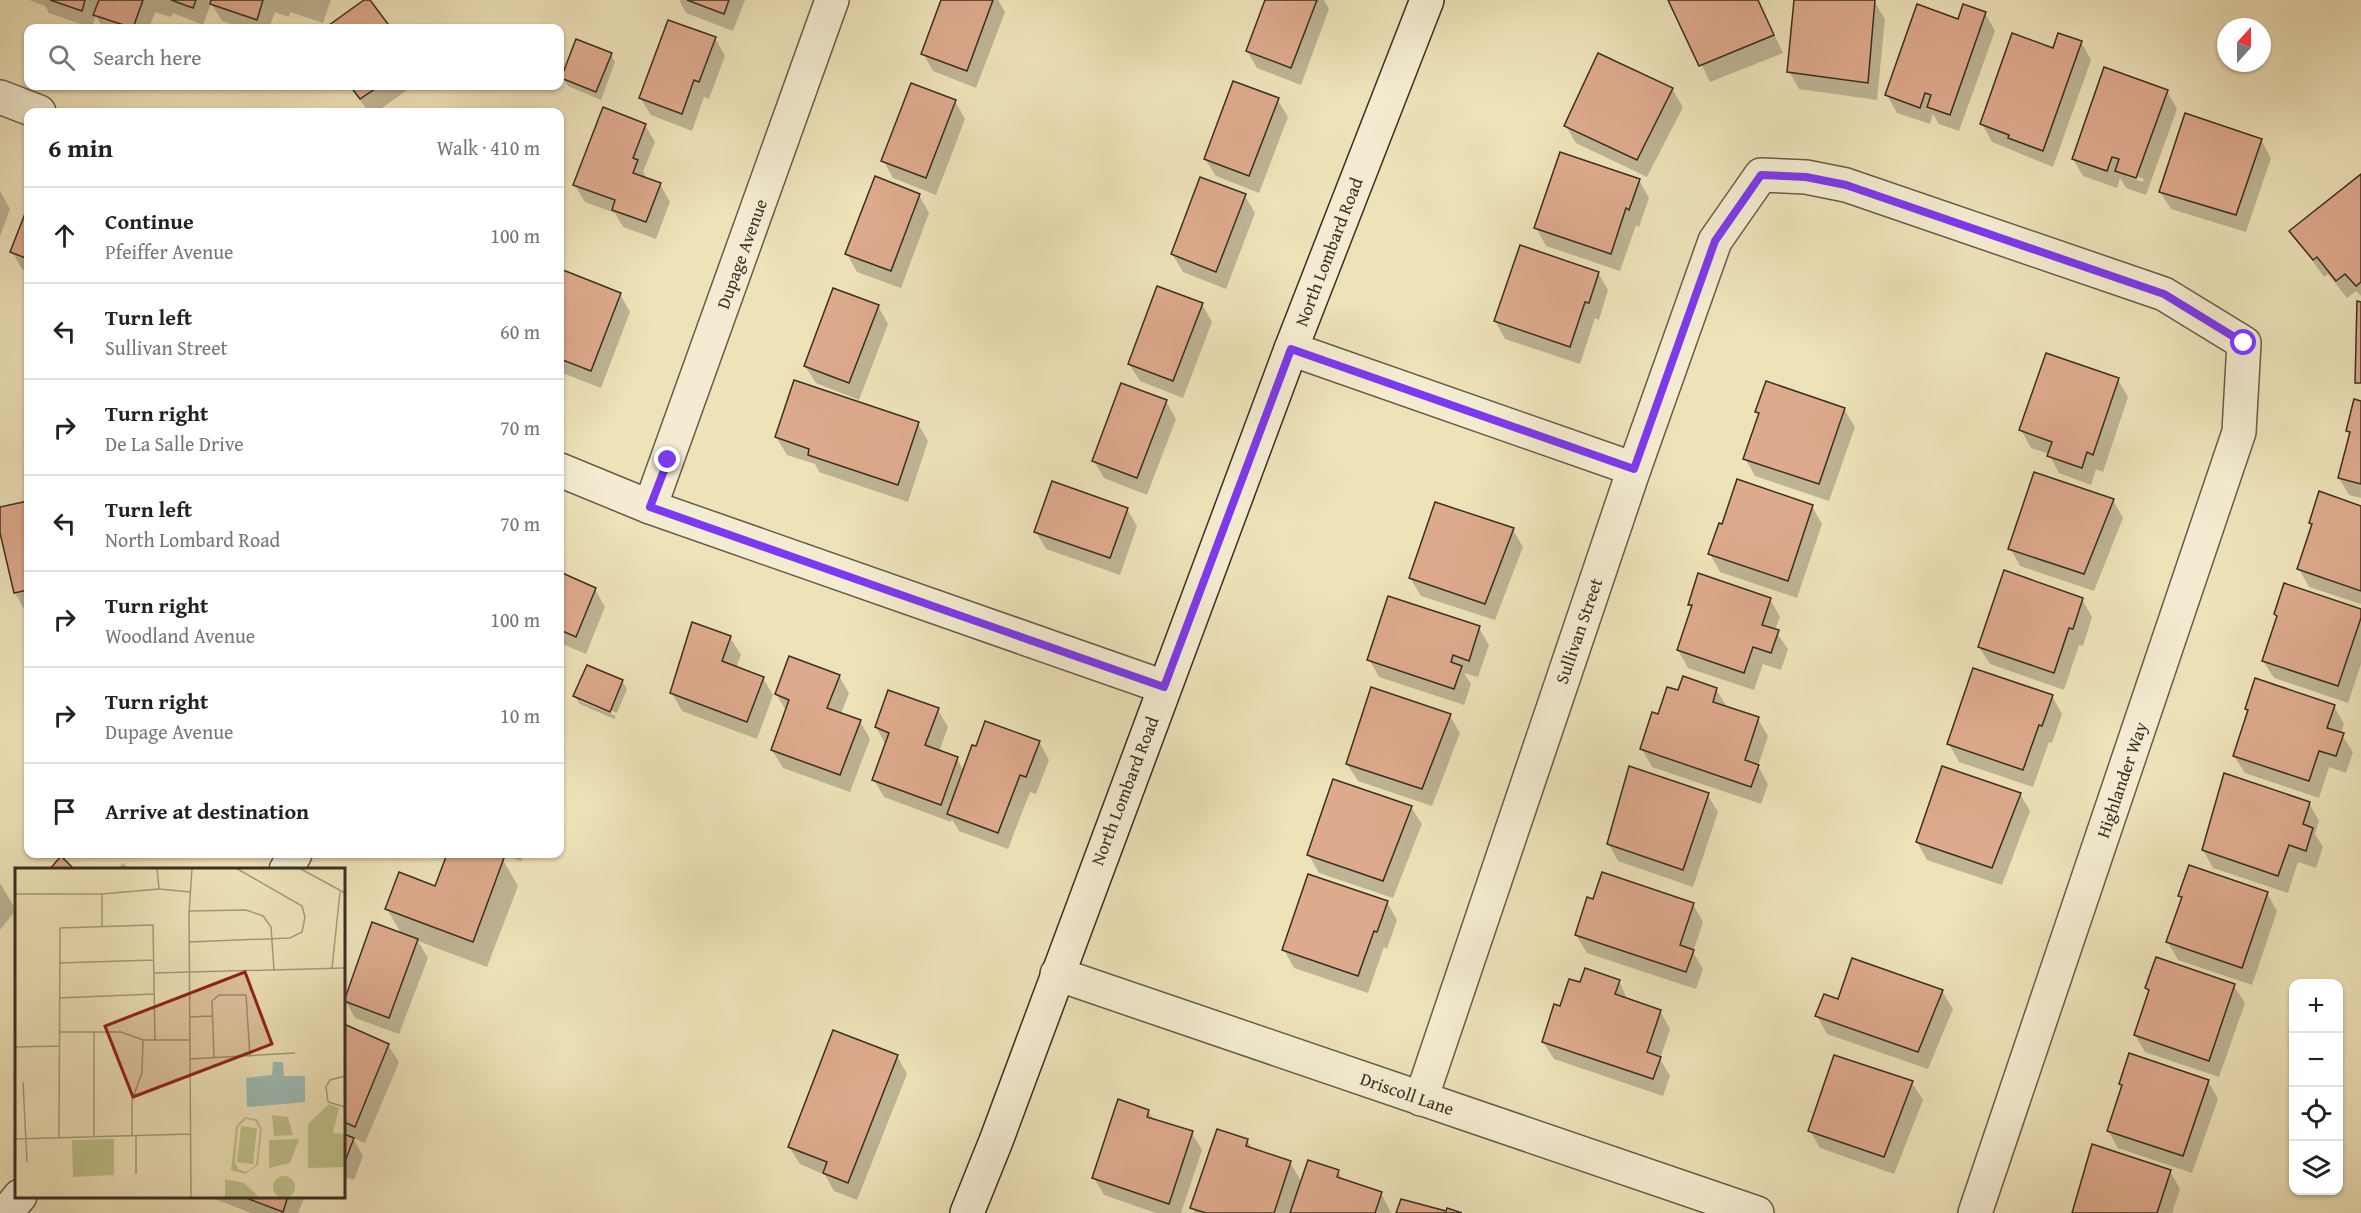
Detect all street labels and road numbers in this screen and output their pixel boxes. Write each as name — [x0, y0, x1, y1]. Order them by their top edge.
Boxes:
street label: North Lombard Road — [1288, 173, 1370, 330]
street label: Dupage Avenue — [709, 195, 774, 313]
street label: Sullivan Street — [1548, 574, 1609, 687]
street label: North Lombard Road — [1084, 712, 1166, 869]
street label: Highlander Way — [2089, 718, 2154, 842]
street label: Driscoll Lane — [1357, 1065, 1458, 1122]

